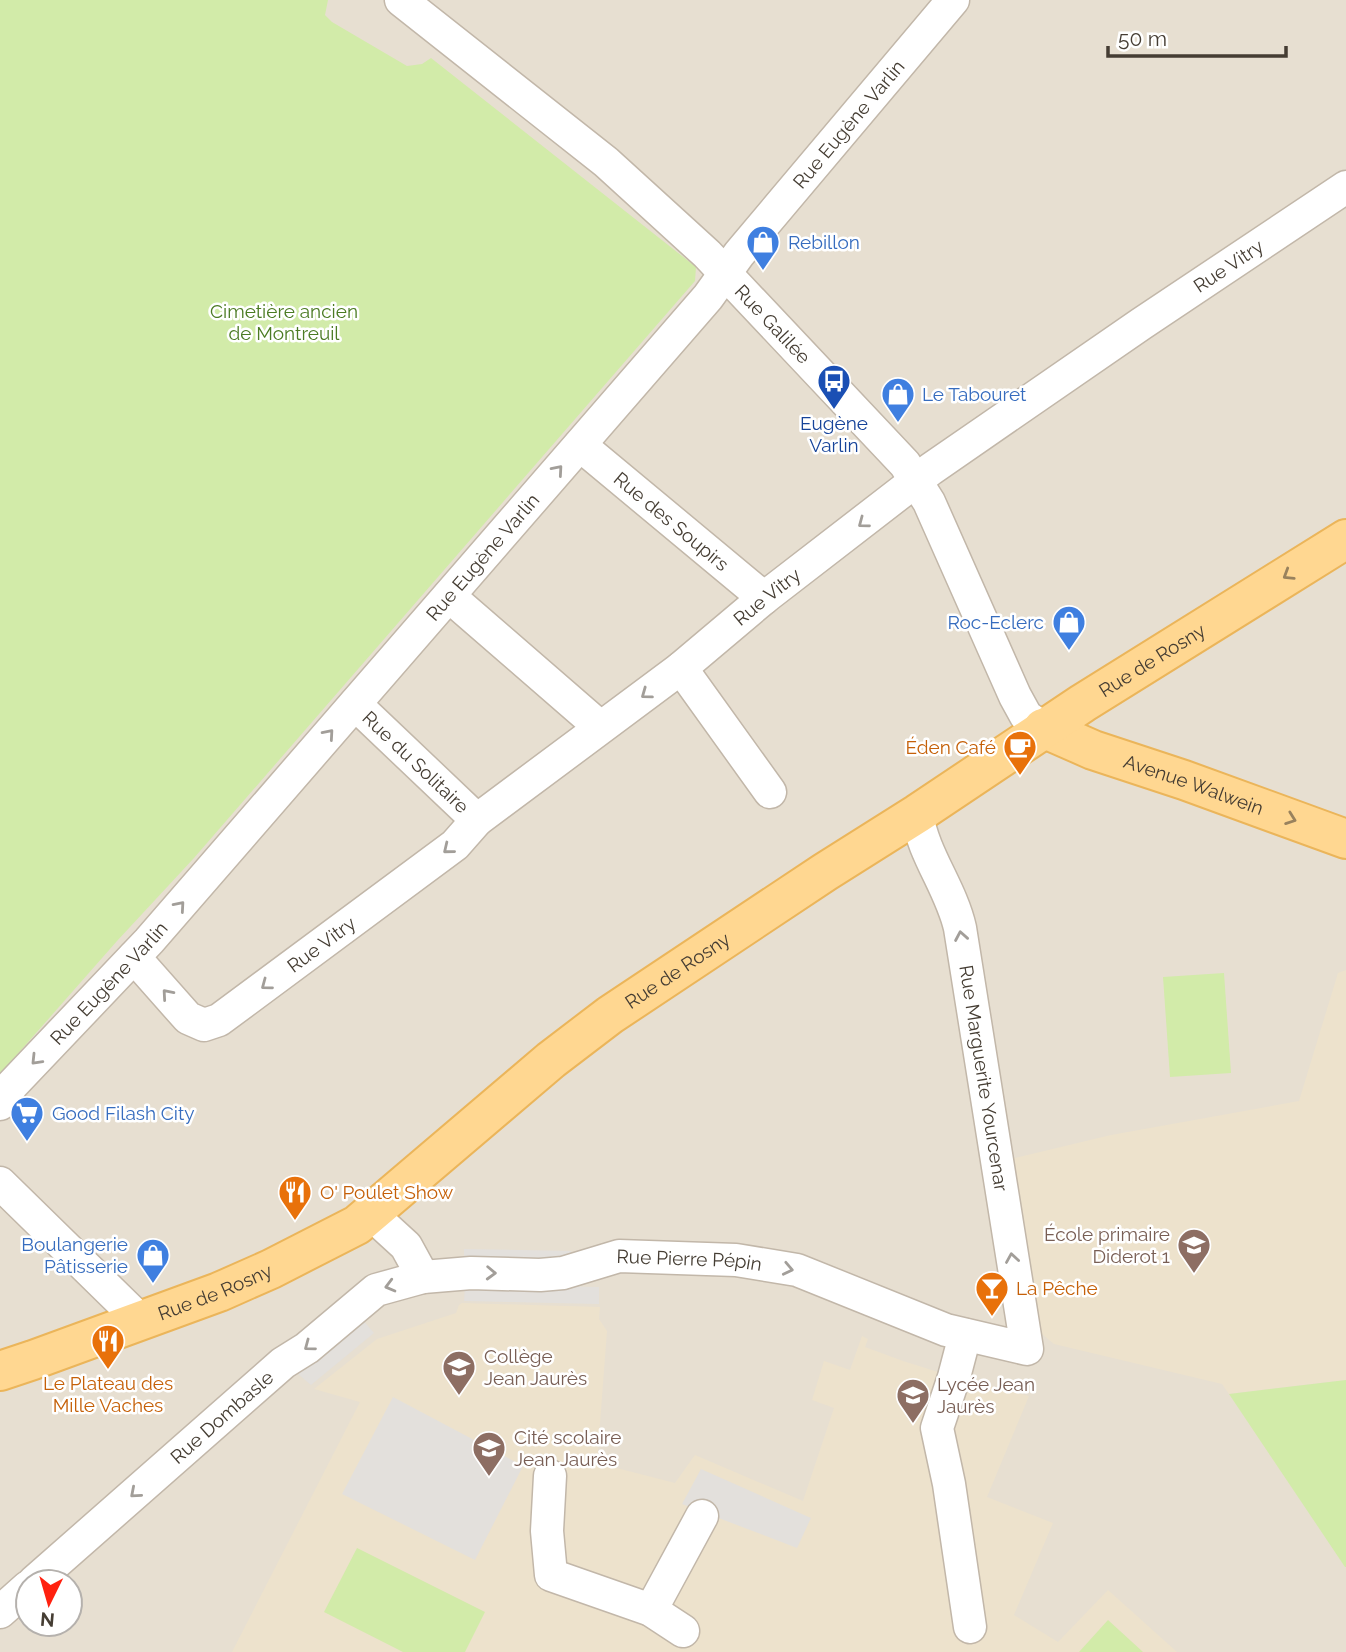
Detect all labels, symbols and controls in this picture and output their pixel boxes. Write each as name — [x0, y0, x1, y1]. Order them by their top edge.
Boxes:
scale bar — [1108, 14, 1286, 58]
text: 50 m — [1118, 26, 1167, 51]
street label: Rue Eugène Varlin — [788, 55, 909, 193]
shop icon: Rebillon — [744, 223, 782, 272]
place label: Rebillon — [788, 231, 860, 253]
street label: Rue Vitry — [1189, 234, 1267, 297]
street label: Rue Galilée — [730, 280, 815, 368]
park label: Cimetière ancien de Montreuil — [210, 300, 358, 344]
bus stop icon: Eugène Varlin — [815, 362, 853, 411]
shop icon: Le Tabouret — [879, 375, 917, 424]
place label: Le Tabouret — [922, 383, 1027, 405]
place label: Eugène Varlin — [800, 412, 868, 456]
one-way arrow — [550, 465, 562, 478]
street label: Rue des Soupirs — [610, 467, 733, 575]
street label: Rue Eugène Varlin — [421, 489, 544, 625]
one-way arrow — [858, 514, 871, 527]
street label: Rue Vitry — [729, 563, 805, 630]
one-way arrow — [1283, 567, 1296, 580]
shop icon: Roc-Eclerc — [1050, 603, 1088, 652]
place label: Roc-Eclerc — [947, 611, 1044, 633]
street label: Rue de Rosny — [1095, 619, 1209, 701]
one-way arrow — [641, 685, 654, 698]
street label: Rue du Solitaire — [358, 706, 474, 817]
cafe icon: Éden Café — [1001, 728, 1039, 777]
one-way arrow — [321, 730, 333, 743]
place label: Éden Café — [905, 736, 996, 758]
street label: Avenue Walwein — [1121, 750, 1267, 819]
one-way arrow — [1285, 811, 1297, 825]
one-way arrow — [444, 841, 457, 853]
one-way arrow — [172, 901, 184, 914]
street label: Rue Vitry — [283, 912, 360, 977]
street label: Rue Eugène Varlin — [45, 917, 172, 1049]
street label: Rue de Rosny — [621, 928, 734, 1013]
one-way arrow — [954, 930, 969, 942]
street label: Rue Marguerite Yourcenar — [955, 963, 1013, 1193]
one-way arrow — [261, 977, 273, 989]
one-way arrow — [163, 989, 175, 1002]
one-way arrow — [32, 1051, 45, 1064]
supermarket icon: Good Filash City — [8, 1094, 46, 1143]
place label: Good Filash City — [52, 1102, 195, 1124]
restaurant icon: O' Poulet Show — [276, 1173, 314, 1222]
place label: O' Poulet Show — [320, 1181, 454, 1203]
place label: École primaire Diderot 1 — [1044, 1223, 1170, 1267]
school or university icon: École primaire Diderot 1 — [1175, 1226, 1213, 1275]
place label: Boulangerie Pâtisserie — [21, 1233, 128, 1277]
shop icon: Boulangerie Pâtisserie — [134, 1236, 172, 1285]
street label: Rue Pierre Pépin — [616, 1245, 764, 1275]
one-way arrow — [1005, 1252, 1020, 1264]
street label: Rue de Rosny — [155, 1259, 275, 1324]
one-way arrow — [782, 1260, 794, 1275]
one-way arrow — [486, 1266, 497, 1281]
bar icon: La Pêche — [973, 1269, 1011, 1318]
place label: La Pêche — [1016, 1277, 1098, 1299]
one-way arrow — [384, 1278, 396, 1292]
restaurant icon: Le Plateau des Mille Vaches — [89, 1322, 127, 1371]
one-way arrow — [304, 1338, 316, 1351]
place label: Collège Jean Jaurès — [484, 1345, 587, 1389]
school or university icon: Collège Jean Jaurès — [440, 1348, 478, 1397]
street label: Rue Dombasle — [166, 1366, 278, 1468]
place label: Le Plateau des Mille Vaches — [43, 1372, 173, 1416]
place label: Lycée Jean Jaurès — [937, 1373, 1035, 1417]
school or university icon: Lycée Jean Jaurès — [894, 1376, 932, 1425]
place label: Cité scolaire Jean Jaurès — [514, 1426, 621, 1470]
school or university icon: Cité scolaire Jean Jaurès — [470, 1429, 508, 1478]
one-way arrow — [130, 1485, 143, 1497]
north arrow — [14, 1568, 84, 1638]
text: N — [39, 1608, 56, 1632]

